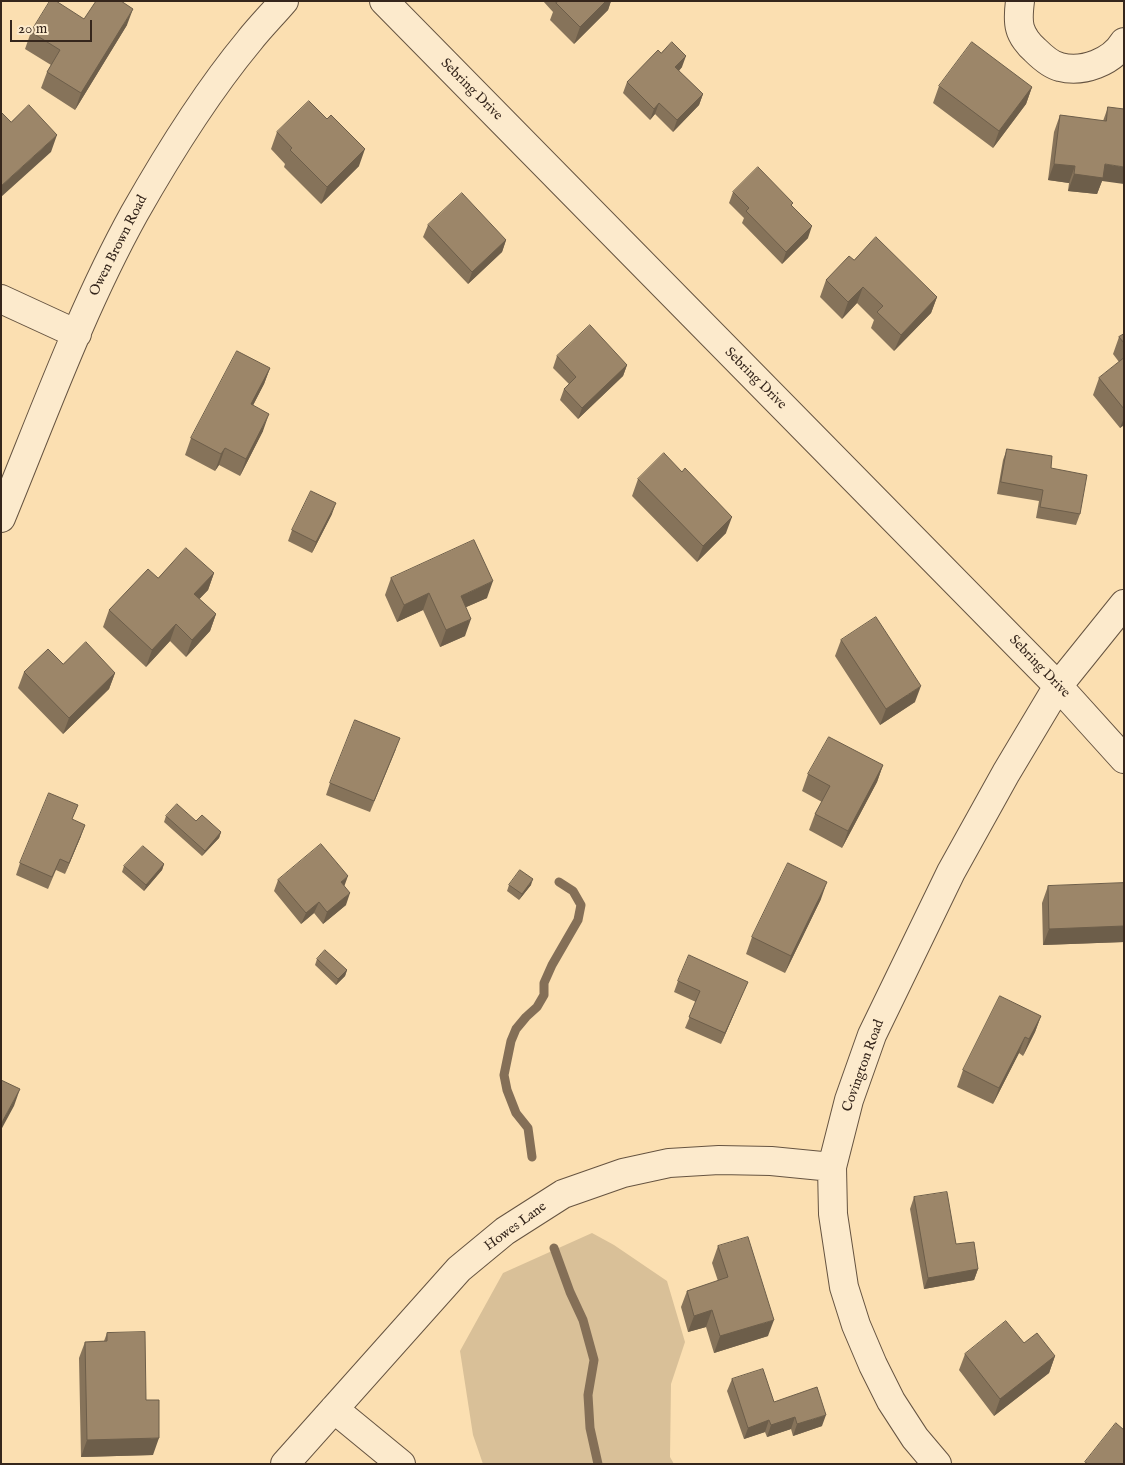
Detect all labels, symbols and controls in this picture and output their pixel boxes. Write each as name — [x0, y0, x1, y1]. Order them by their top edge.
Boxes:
scale bar — [12, 10, 95, 42]
text: 20 m — [18, 19, 47, 38]
street label: Sebring Drive — [437, 56, 505, 124]
street label: Owen Brown Road — [86, 193, 152, 299]
street label: Sebring Drive — [721, 345, 789, 413]
street label: Sebring Drive — [1005, 632, 1073, 702]
street label: Covington Road — [840, 1018, 888, 1114]
street label: Howes Lane — [482, 1199, 550, 1255]

